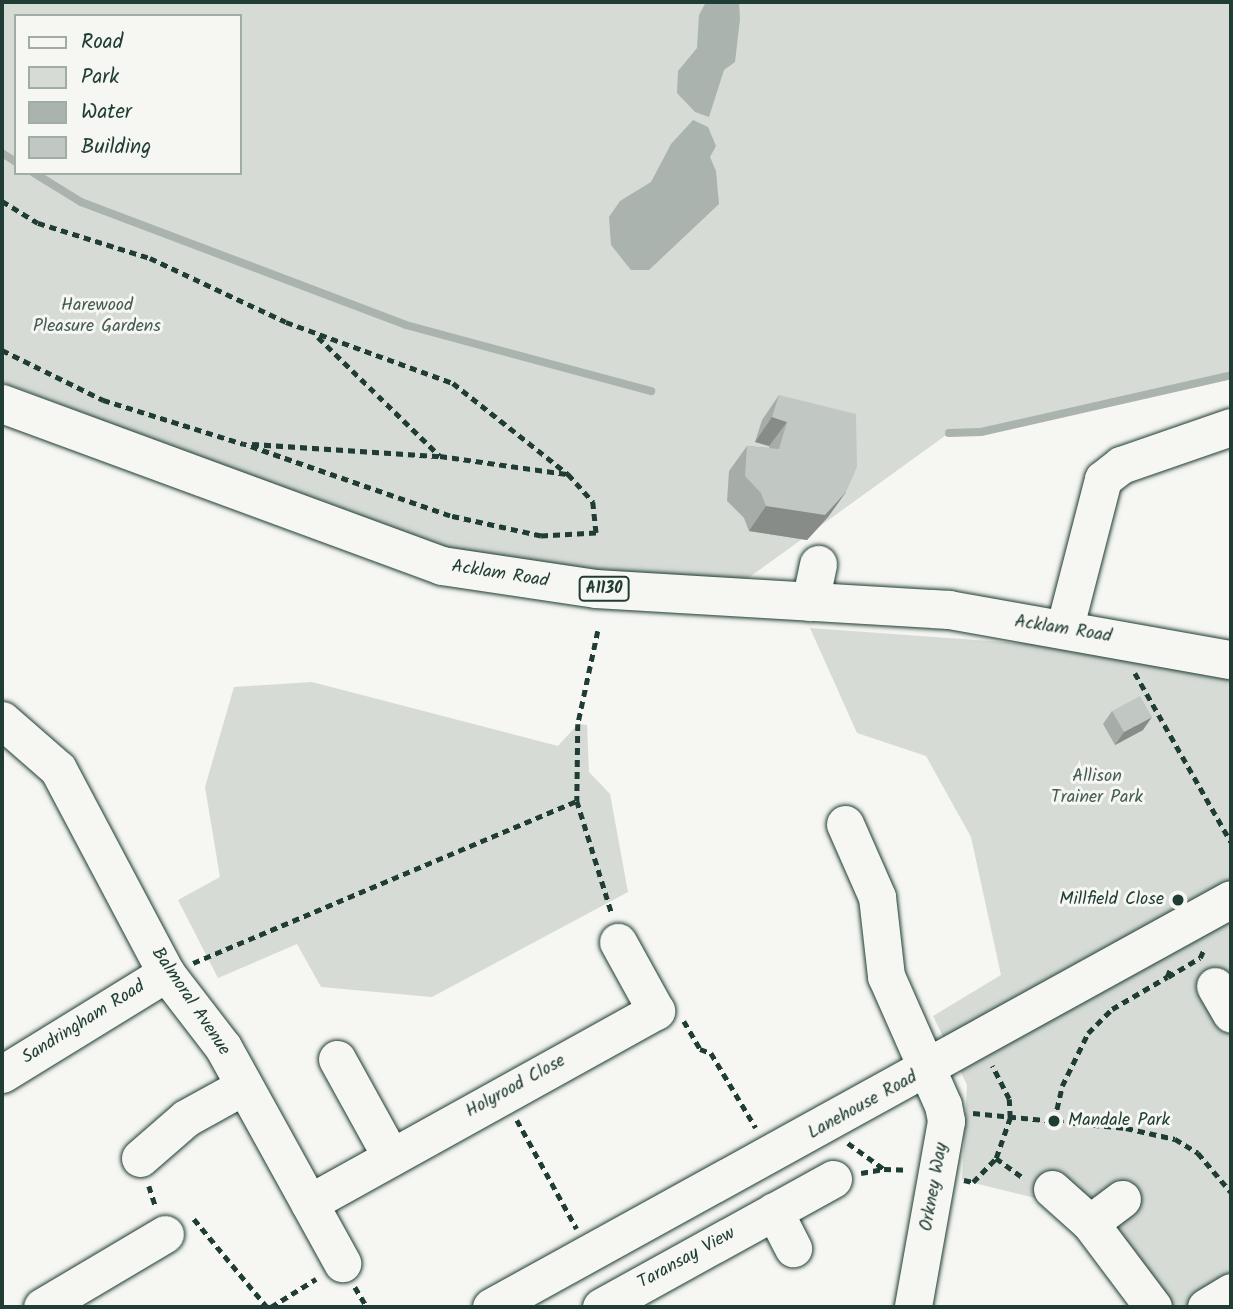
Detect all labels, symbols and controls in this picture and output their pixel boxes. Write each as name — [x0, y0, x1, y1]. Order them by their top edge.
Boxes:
legend — [14, 14, 242, 175]
text: Road — [81, 26, 123, 59]
text: Park — [81, 61, 119, 94]
text: Water — [81, 96, 132, 129]
text: Building — [81, 131, 151, 164]
park label: Harewood Pleasure Gardens — [33, 296, 161, 338]
street label: Acklam Road — [450, 557, 550, 593]
road number: A1130 — [578, 576, 630, 602]
street label: Acklam Road — [1013, 612, 1113, 648]
park label: Allison Trainer Park — [1051, 767, 1143, 810]
place label: Millfield Close — [1059, 889, 1164, 911]
marker: Millfield Close — [1170, 892, 1186, 908]
street label: Balmoral Avenue — [146, 944, 234, 1060]
street label: Sandringham Road — [19, 977, 149, 1069]
street label: Holyrood Close — [462, 1051, 570, 1123]
street label: Lanehouse Road — [805, 1067, 921, 1145]
place label: Mandale Park — [1068, 1110, 1170, 1132]
marker: Mandale Park — [1046, 1113, 1062, 1129]
street label: Orkney Way — [917, 1141, 953, 1233]
street label: Taransay View — [635, 1223, 739, 1295]

